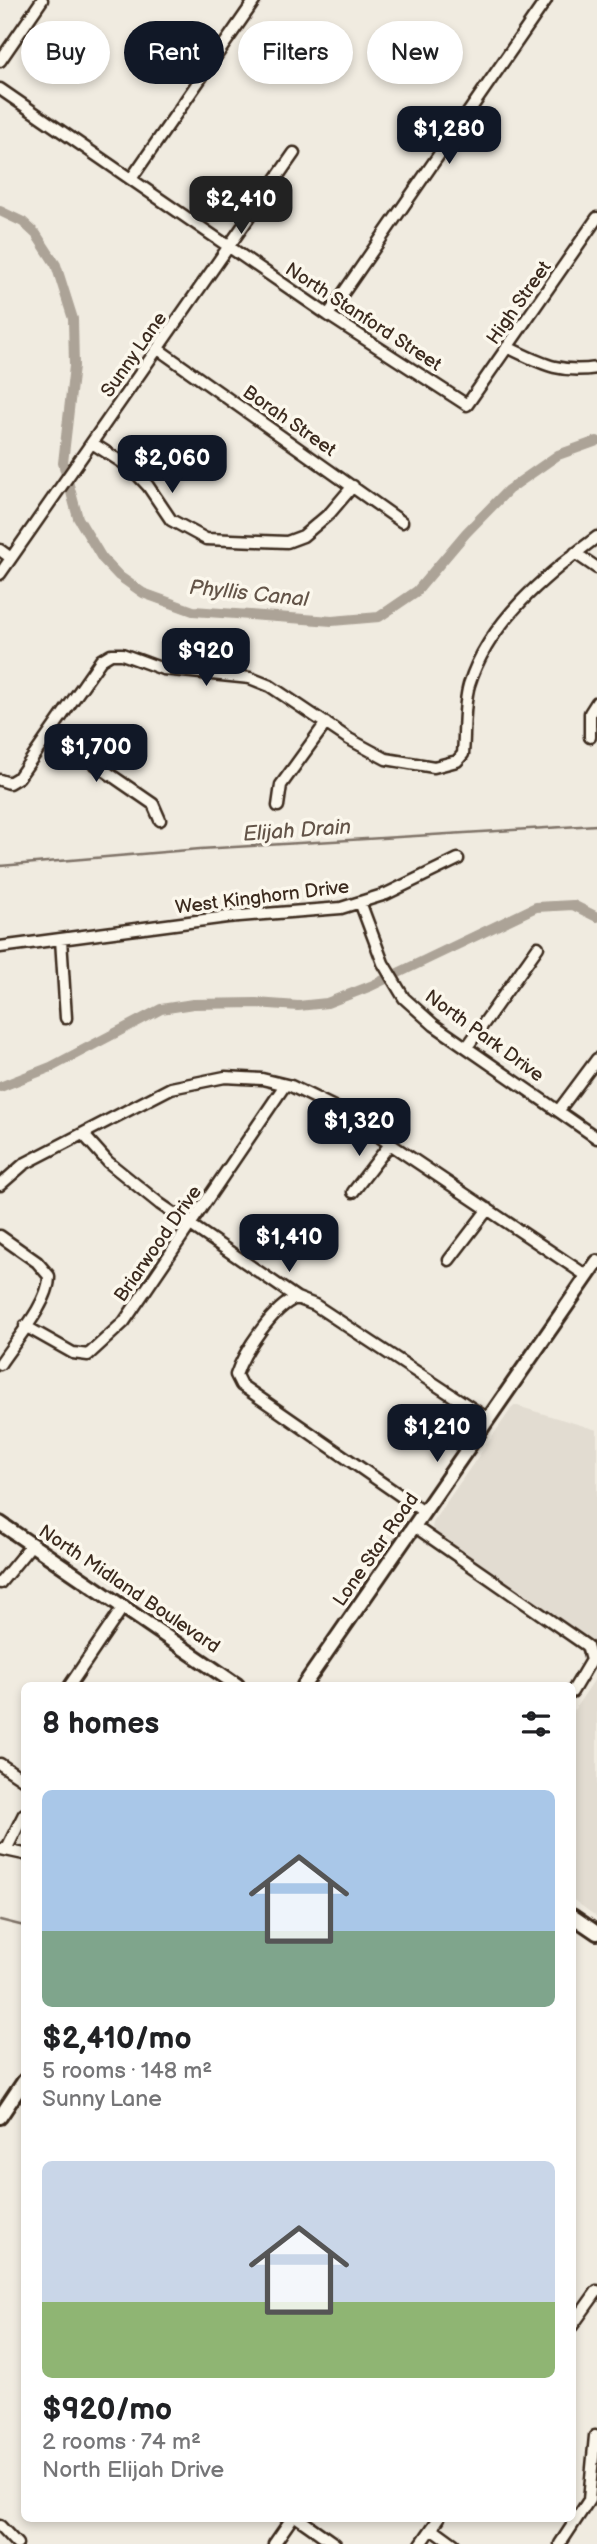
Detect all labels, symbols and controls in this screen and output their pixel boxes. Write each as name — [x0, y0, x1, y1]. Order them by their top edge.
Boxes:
chip: Buy — [21, 21, 110, 84]
chip: Rent — [124, 21, 224, 84]
chip: Filters — [238, 21, 353, 84]
chip: New — [367, 21, 463, 84]
pin: $1,280 — [392, 106, 506, 166]
text: $1,280 — [413, 115, 485, 143]
pin: $2,410 — [184, 176, 298, 236]
text: $2,410 — [205, 185, 277, 213]
street label: High Street — [482, 257, 556, 349]
street label: North Stanford Street — [281, 258, 446, 377]
street label: Sunny Lane — [96, 308, 172, 402]
street label: Borah Street — [238, 381, 340, 462]
pin: $2,060 — [115, 435, 229, 495]
text: $2,060 — [134, 444, 210, 472]
water label: Phyllis Canal — [188, 575, 311, 612]
pin: $920 — [165, 628, 247, 688]
text: $920 — [178, 637, 234, 665]
pin: $1,700 — [39, 724, 153, 784]
text: $1,700 — [60, 733, 132, 761]
water label: Elijah Drain — [242, 814, 352, 847]
street label: West Kinghorn Drive — [174, 875, 350, 920]
street label: North Park Drive — [420, 985, 548, 1087]
pin: $1,320 — [302, 1098, 416, 1158]
text: $1,320 — [323, 1107, 395, 1135]
street label: Briarwood Drive — [110, 1181, 207, 1306]
pin: $1,410 — [232, 1214, 346, 1274]
text: $1,410 — [255, 1223, 323, 1251]
pin: $1,210 — [380, 1404, 494, 1464]
text: $1,210 — [403, 1413, 471, 1441]
street label: Lone Star Road — [329, 1489, 424, 1611]
street label: North Midland Boulevard — [34, 1520, 224, 1658]
icon: filters — [517, 1705, 555, 1743]
text: 8 homes — [42, 1706, 159, 1742]
icon: home — [236, 1836, 362, 1962]
text: $2,410/mo — [42, 2021, 192, 2057]
text: 5 rooms · 148 m² — [42, 2057, 212, 2085]
text: Sunny Lane — [42, 2085, 162, 2113]
icon: home — [236, 2207, 362, 2333]
text: $920/mo — [42, 2392, 172, 2428]
text: 2 rooms · 74 m² — [42, 2428, 201, 2456]
text: North Elijah Drive — [42, 2456, 224, 2484]

